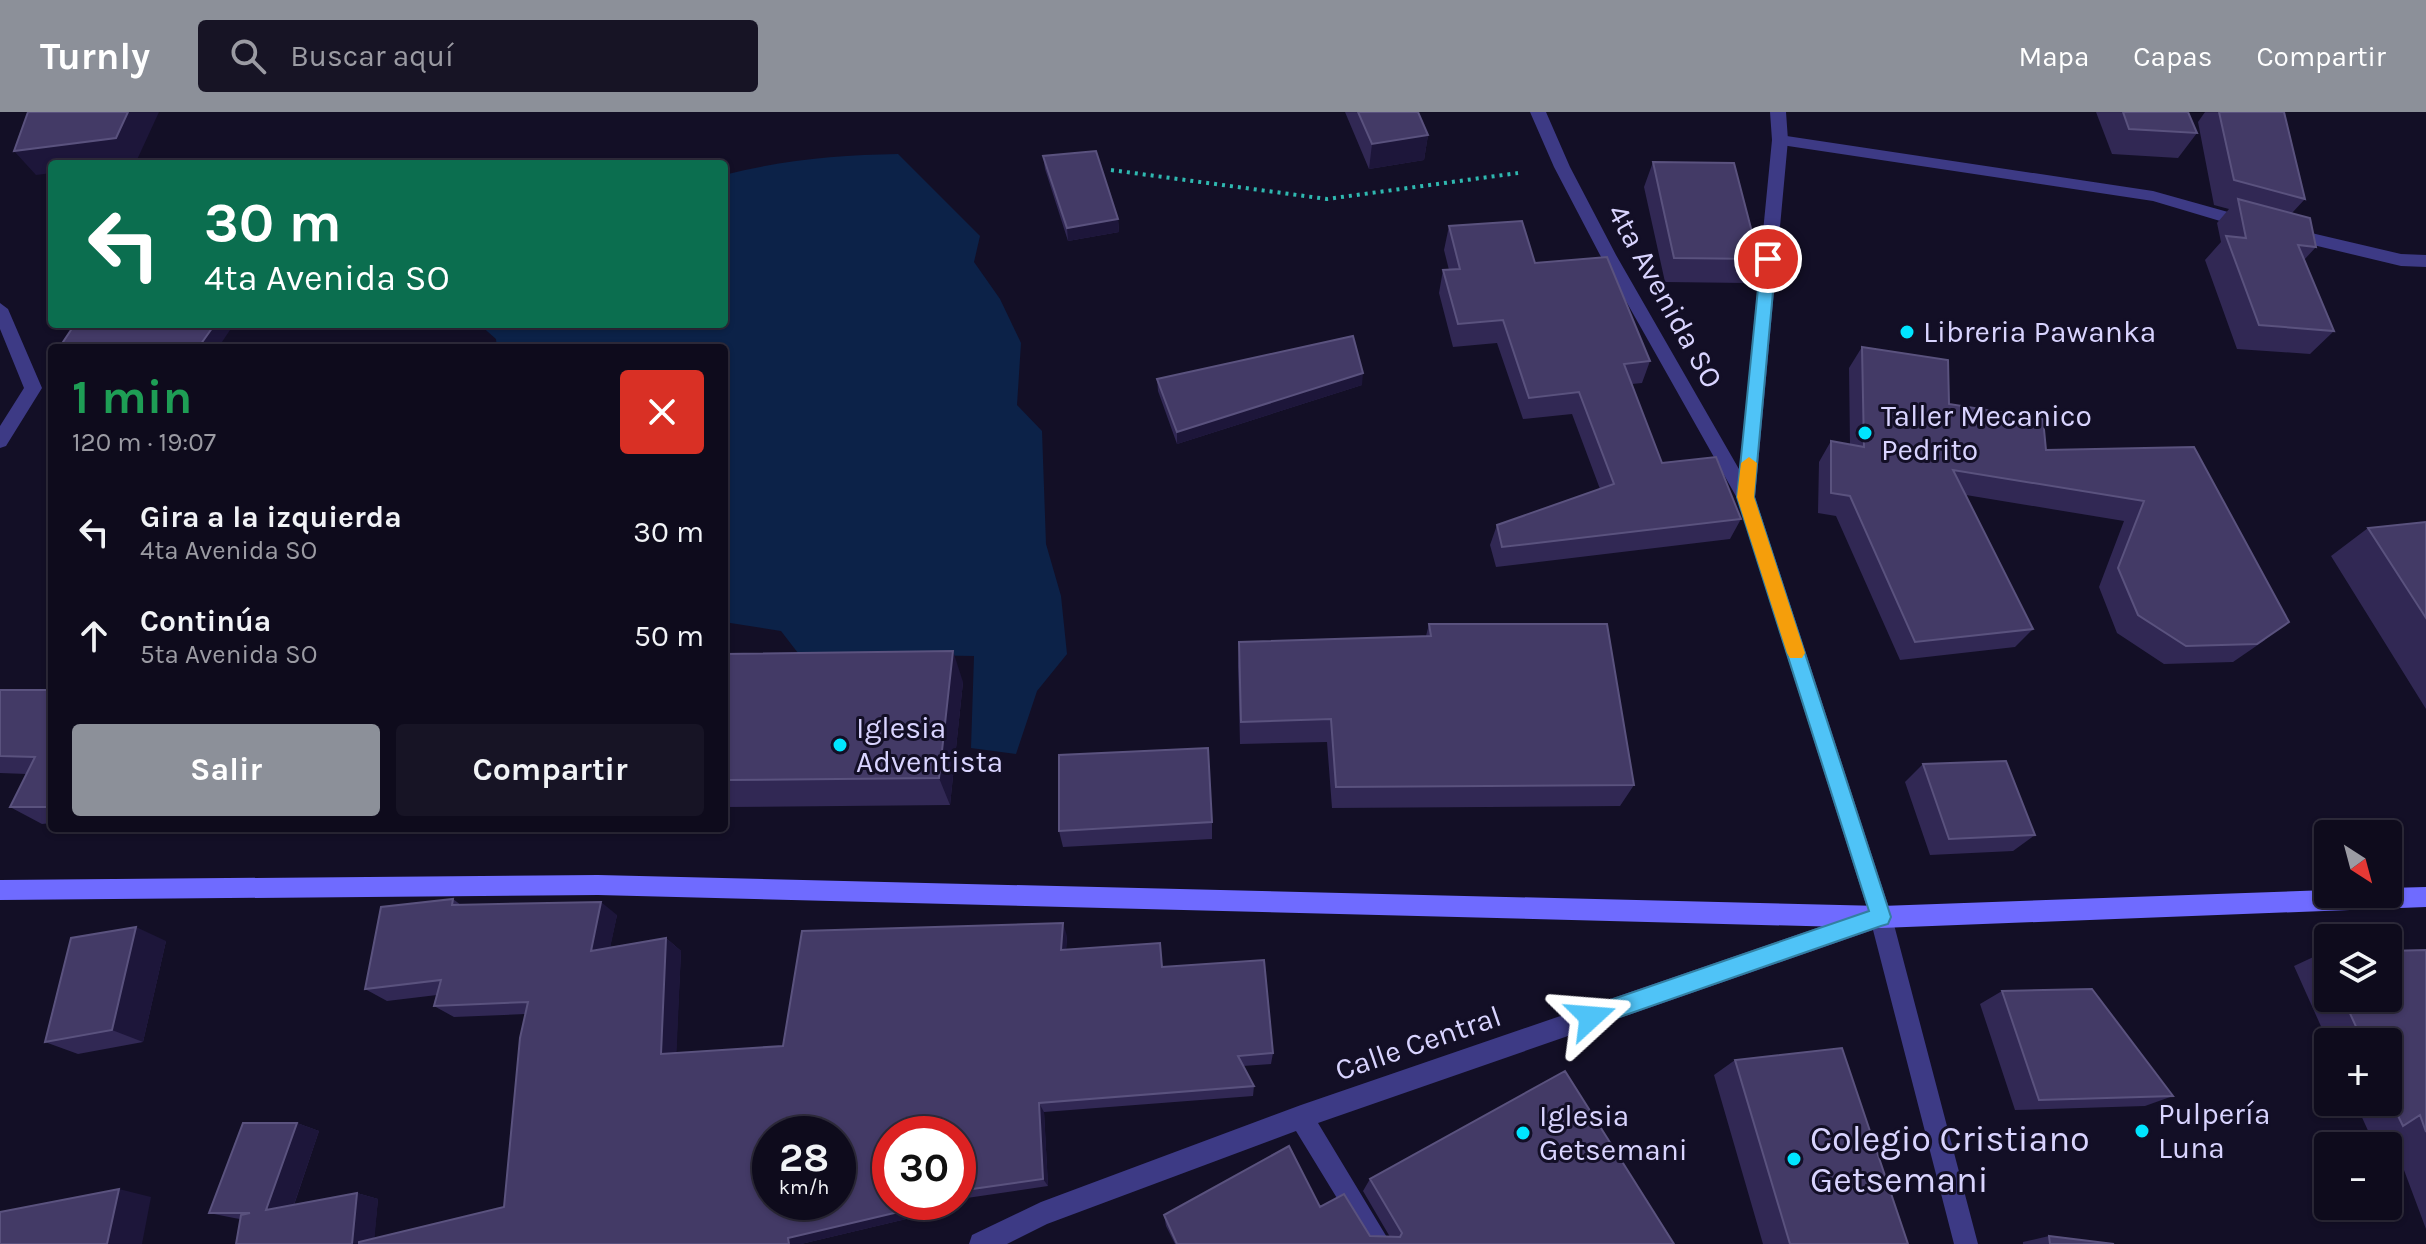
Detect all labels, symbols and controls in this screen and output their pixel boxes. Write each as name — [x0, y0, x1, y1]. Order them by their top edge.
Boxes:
search box — [198, 20, 758, 92]
text: Turnly — [40, 34, 150, 79]
icon: search — [226, 34, 270, 78]
text: Buscar aquí — [290, 38, 454, 74]
text: Mapa — [2018, 40, 2089, 73]
text: Capas — [2133, 40, 2212, 73]
text: Compartir — [2256, 40, 2386, 73]
text: 30 m — [204, 190, 342, 255]
icon: left — [72, 192, 176, 296]
street label: 4ta Avenida SO — [1600, 198, 1730, 394]
pin — [1734, 225, 1802, 293]
icon: arrive — [1746, 237, 1790, 281]
text: 4ta Avenida SO — [204, 257, 450, 299]
place label: Libreria Pawanka — [1923, 314, 2156, 350]
marker: Libreria Pawanka — [1898, 323, 1916, 341]
text: 1 min — [72, 369, 192, 425]
button: close — [620, 370, 704, 454]
place label: Taller Mecanico Pedrito — [1881, 398, 2092, 468]
marker: Taller Mecanico Pedrito — [1856, 424, 1874, 442]
text: 120 m · 19:07 — [72, 427, 216, 458]
text: Gira a la izquierda — [140, 499, 402, 535]
icon: left — [72, 510, 116, 554]
text: 30 m — [633, 514, 704, 550]
text: 4ta Avenida SO — [140, 535, 317, 566]
text: Continúa — [140, 603, 271, 639]
icon: ahead — [72, 614, 116, 658]
text: 50 m — [634, 618, 704, 654]
text: 5ta Avenida SO — [140, 639, 318, 670]
place label: Iglesia Adventista — [856, 710, 1003, 780]
button: Salir — [72, 724, 380, 816]
button: Compartir — [396, 724, 704, 816]
marker: Iglesia Adventista — [831, 736, 849, 754]
north arrow — [2314, 820, 2402, 908]
map controls — [2314, 820, 2402, 1220]
button: layers — [2314, 924, 2402, 1012]
position arrow — [1549, 975, 1633, 1059]
street label: Calle Central — [1330, 998, 1506, 1088]
button: + — [2314, 1028, 2402, 1116]
place label: Pulpería Luna — [2158, 1096, 2270, 1166]
place label: Iglesia Getsemani — [1539, 1098, 1688, 1168]
speed limit sign: 30 — [872, 1116, 976, 1220]
place label: Colegio Cristiano Getsemani — [1810, 1118, 2090, 1201]
marker: Pulpería Luna — [2133, 1122, 2151, 1140]
marker: Iglesia Getsemani — [1514, 1124, 1532, 1142]
button: − — [2314, 1132, 2402, 1220]
text: 28 — [779, 1134, 829, 1181]
marker: Colegio Cristiano Getsemani — [1785, 1150, 1803, 1168]
text: km/h — [779, 1176, 829, 1199]

